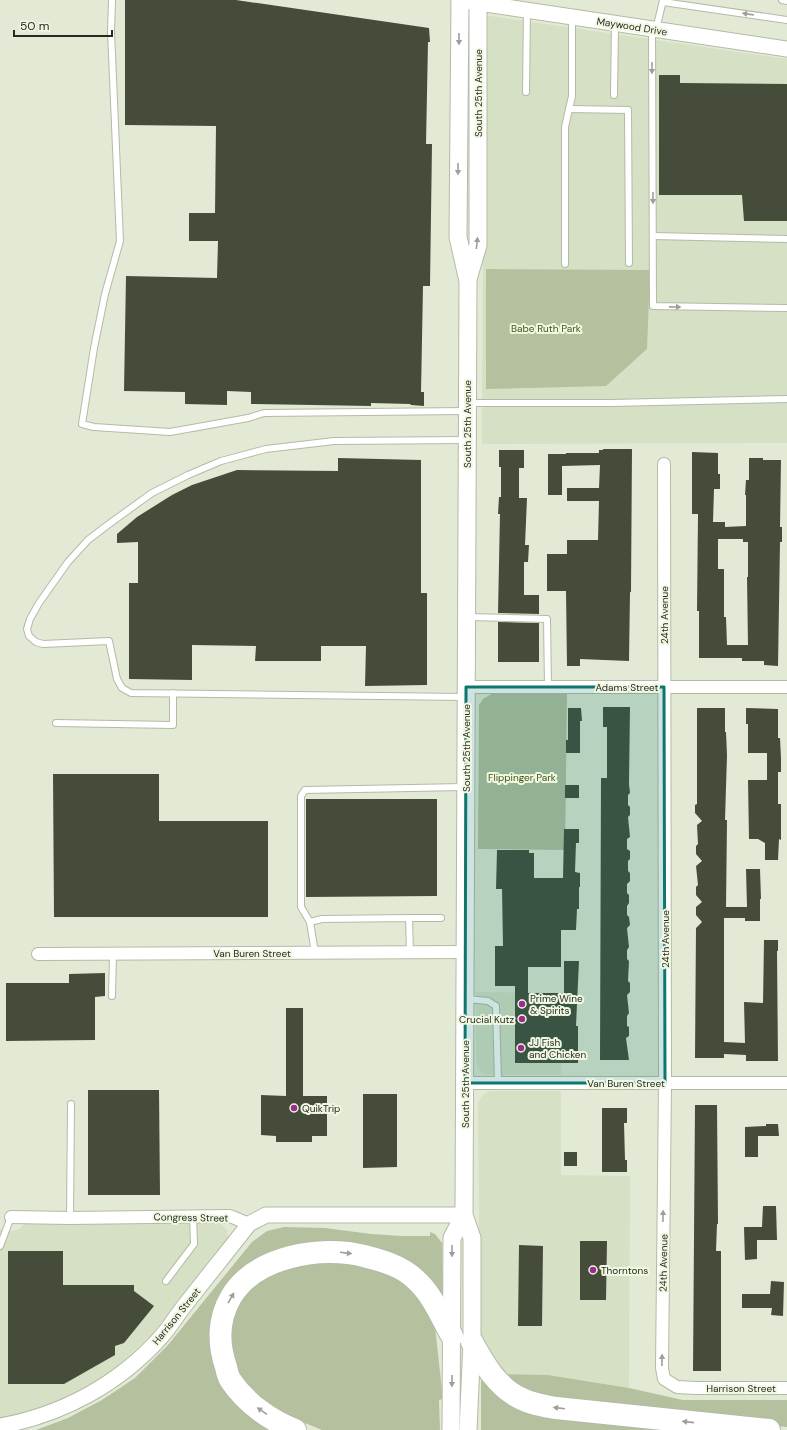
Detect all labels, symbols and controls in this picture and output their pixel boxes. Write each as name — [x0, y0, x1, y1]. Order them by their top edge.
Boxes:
one-way arrow — [742, 11, 755, 17]
scale bar — [14, 12, 112, 38]
street label: Maywood Drive — [596, 15, 668, 39]
text: 50 m — [20, 18, 49, 34]
one-way arrow — [456, 33, 462, 46]
street label: South 25th Avenue — [472, 49, 485, 137]
one-way arrow — [649, 62, 655, 75]
one-way arrow — [455, 163, 461, 176]
one-way arrow — [650, 192, 656, 205]
one-way arrow — [474, 237, 480, 249]
one-way arrow — [669, 303, 681, 310]
park label: Babe Ruth Park — [511, 322, 581, 335]
street label: South 25th Avenue — [461, 380, 474, 468]
street label: 24th Avenue — [658, 586, 671, 644]
street label: Adams Street — [595, 681, 659, 694]
street label: South 25th Avenue — [460, 704, 473, 792]
park label: Flippinger Park — [488, 771, 556, 784]
street label: 24th Avenue — [659, 910, 672, 968]
street label: Van Buren Street — [213, 947, 291, 960]
place label: Prime Wine & Spirits — [530, 992, 583, 1017]
marker: Prime Wine & Spirits — [517, 999, 527, 1009]
place label: Crucial Kutz — [459, 1013, 514, 1026]
marker: Crucial Kutz — [517, 1014, 527, 1024]
place label: JJ Fish and Chicken — [529, 1036, 587, 1061]
street label: South 25th Avenue — [459, 1040, 472, 1128]
marker: JJ Fish and Chicken — [516, 1043, 526, 1053]
street label: Van Buren Street — [587, 1077, 665, 1090]
place label: QuikTrip — [302, 1102, 340, 1115]
marker: QuikTrip — [289, 1103, 299, 1113]
one-way arrow — [660, 1209, 666, 1222]
street label: Congress Street — [154, 1210, 229, 1225]
street label: 24th Avenue — [656, 1234, 671, 1292]
one-way arrow — [449, 1245, 455, 1258]
one-way arrow — [340, 1250, 352, 1256]
place label: Thorntons — [601, 1264, 648, 1277]
marker: Thorntons — [588, 1265, 598, 1275]
street label: Harrison Street — [149, 1285, 203, 1348]
one-way arrow — [228, 1292, 235, 1304]
one-way arrow — [659, 1353, 665, 1366]
one-way arrow — [448, 1375, 455, 1387]
street label: Harrison Street — [706, 1382, 776, 1395]
one-way arrow — [553, 1405, 565, 1411]
one-way arrow — [256, 1407, 267, 1415]
one-way arrow — [682, 1418, 694, 1425]

